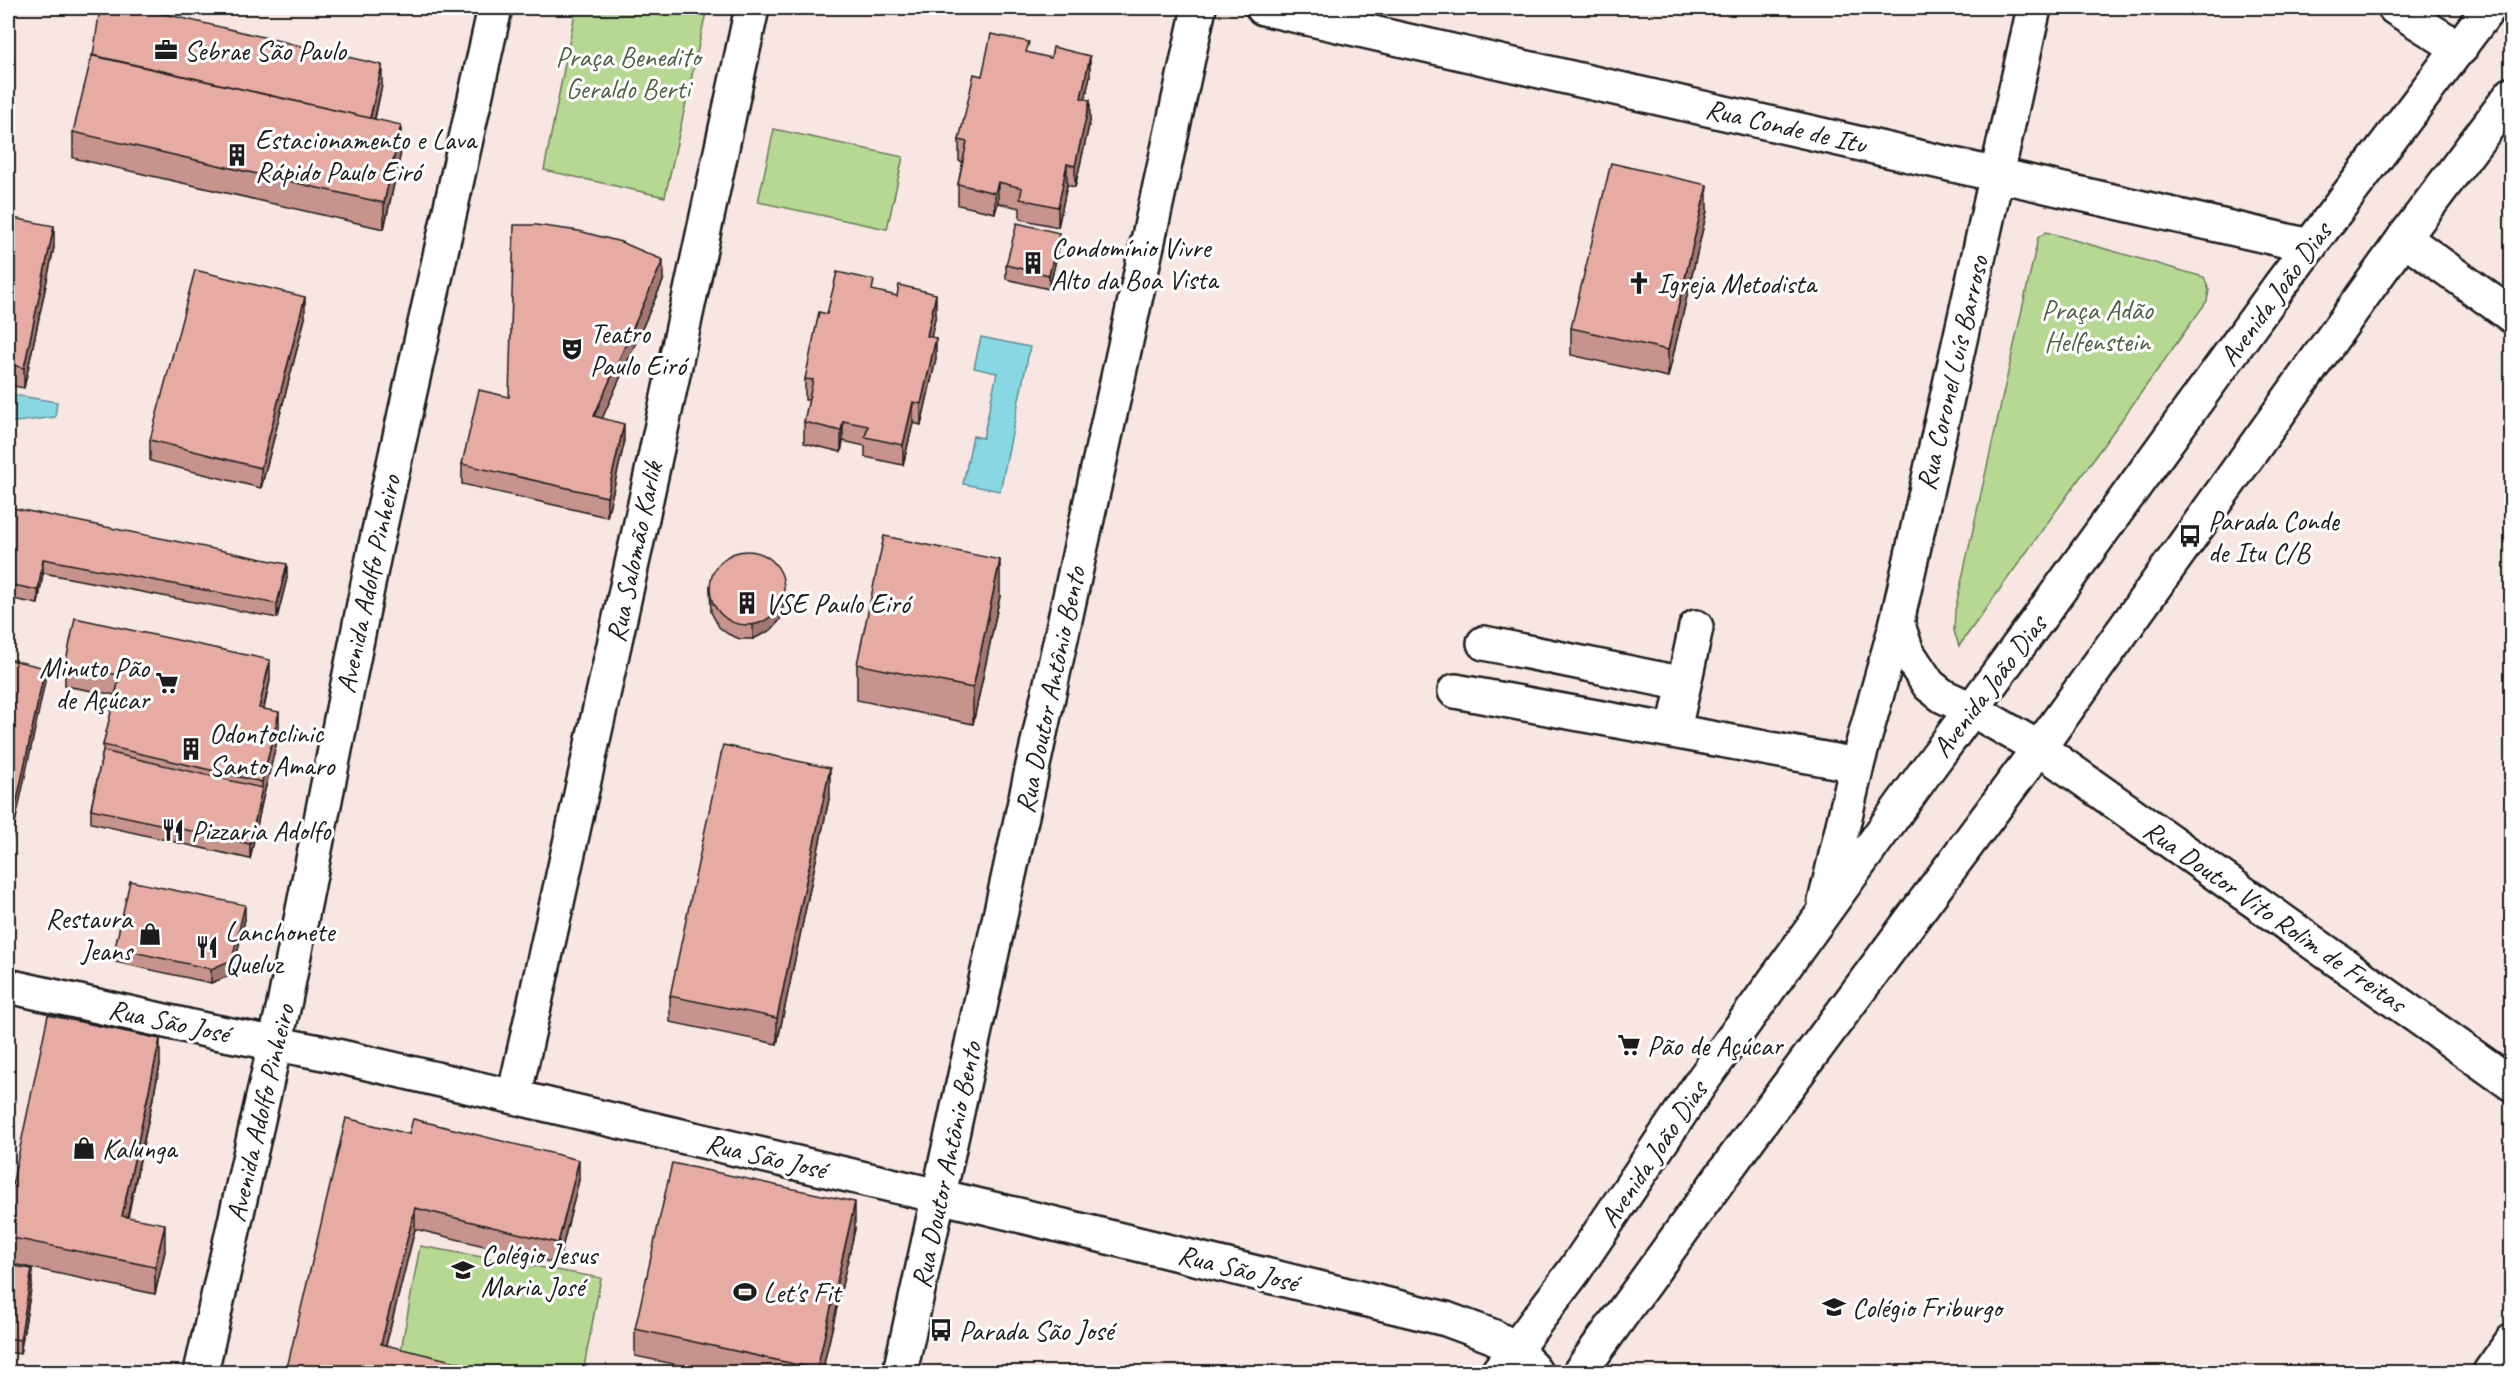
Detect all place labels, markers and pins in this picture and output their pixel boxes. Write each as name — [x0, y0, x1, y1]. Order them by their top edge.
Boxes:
place label: Sebrae São Paulo — [184, 33, 348, 68]
office icon: Sebrae São Paulo — [153, 37, 179, 63]
place label: Estacionamento e Lava Rápido Paulo Eiró — [255, 122, 478, 189]
building icon: Estacionamento e Lava Rápido Paulo Eiró — [224, 142, 250, 168]
place label: Condomínio Vivre Alto da Boa Vista — [1051, 230, 1220, 297]
building icon: Condomínio Vivre Alto da Boa Vista — [1020, 250, 1046, 276]
place label: Igreja Metodista — [1657, 266, 1818, 301]
church icon: Igreja Metodista — [1626, 270, 1652, 296]
place label: Teatro Paulo Eiró — [590, 316, 690, 383]
theatre icon: Teatro Paulo Eiró — [559, 336, 585, 362]
place label: Parada Conde de Itu C/B — [2208, 503, 2340, 570]
bus stop icon: Parada Conde de Itu C/B — [2177, 523, 2203, 549]
place label: VSE Paulo Eiró — [765, 586, 914, 621]
building icon: VSE Paulo Eiró — [734, 590, 760, 616]
place label: Minuto Pão de Açúcar — [39, 650, 151, 717]
supermarket icon: Minuto Pão de Açúcar — [154, 670, 180, 696]
place label: Odontoclinic Santo Amaro — [209, 716, 336, 783]
building icon: Odontoclinic Santo Amaro — [178, 736, 204, 762]
place label: Pizzaria Adolfo — [191, 813, 333, 848]
restaurant icon: Pizzaria Adolfo — [160, 817, 186, 843]
place label: Restaura Jeans — [45, 901, 134, 968]
place label: Lanchonete Queluz — [225, 914, 336, 981]
shop icon: Restaura Jeans — [137, 921, 163, 947]
restaurant icon: Lanchonete Queluz — [194, 934, 220, 960]
place label: Pão de Açúcar — [1647, 1028, 1784, 1063]
supermarket icon: Pão de Açúcar — [1616, 1032, 1642, 1058]
place label: Kalunga — [102, 1131, 179, 1166]
shop icon: Kalunga — [71, 1135, 97, 1161]
place label: Colégio Jesus Maria José — [481, 1237, 600, 1304]
school or university icon: Colégio Jesus Maria José — [450, 1257, 476, 1283]
place label: Let's Fit — [763, 1275, 843, 1310]
sports icon: Let's Fit — [732, 1279, 758, 1305]
place label: Colégio Friburgo — [1852, 1290, 2005, 1325]
school or university icon: Colégio Friburgo — [1821, 1294, 1847, 1320]
place label: Parada São José — [959, 1313, 1117, 1348]
bus stop icon: Parada São José — [928, 1317, 954, 1343]

